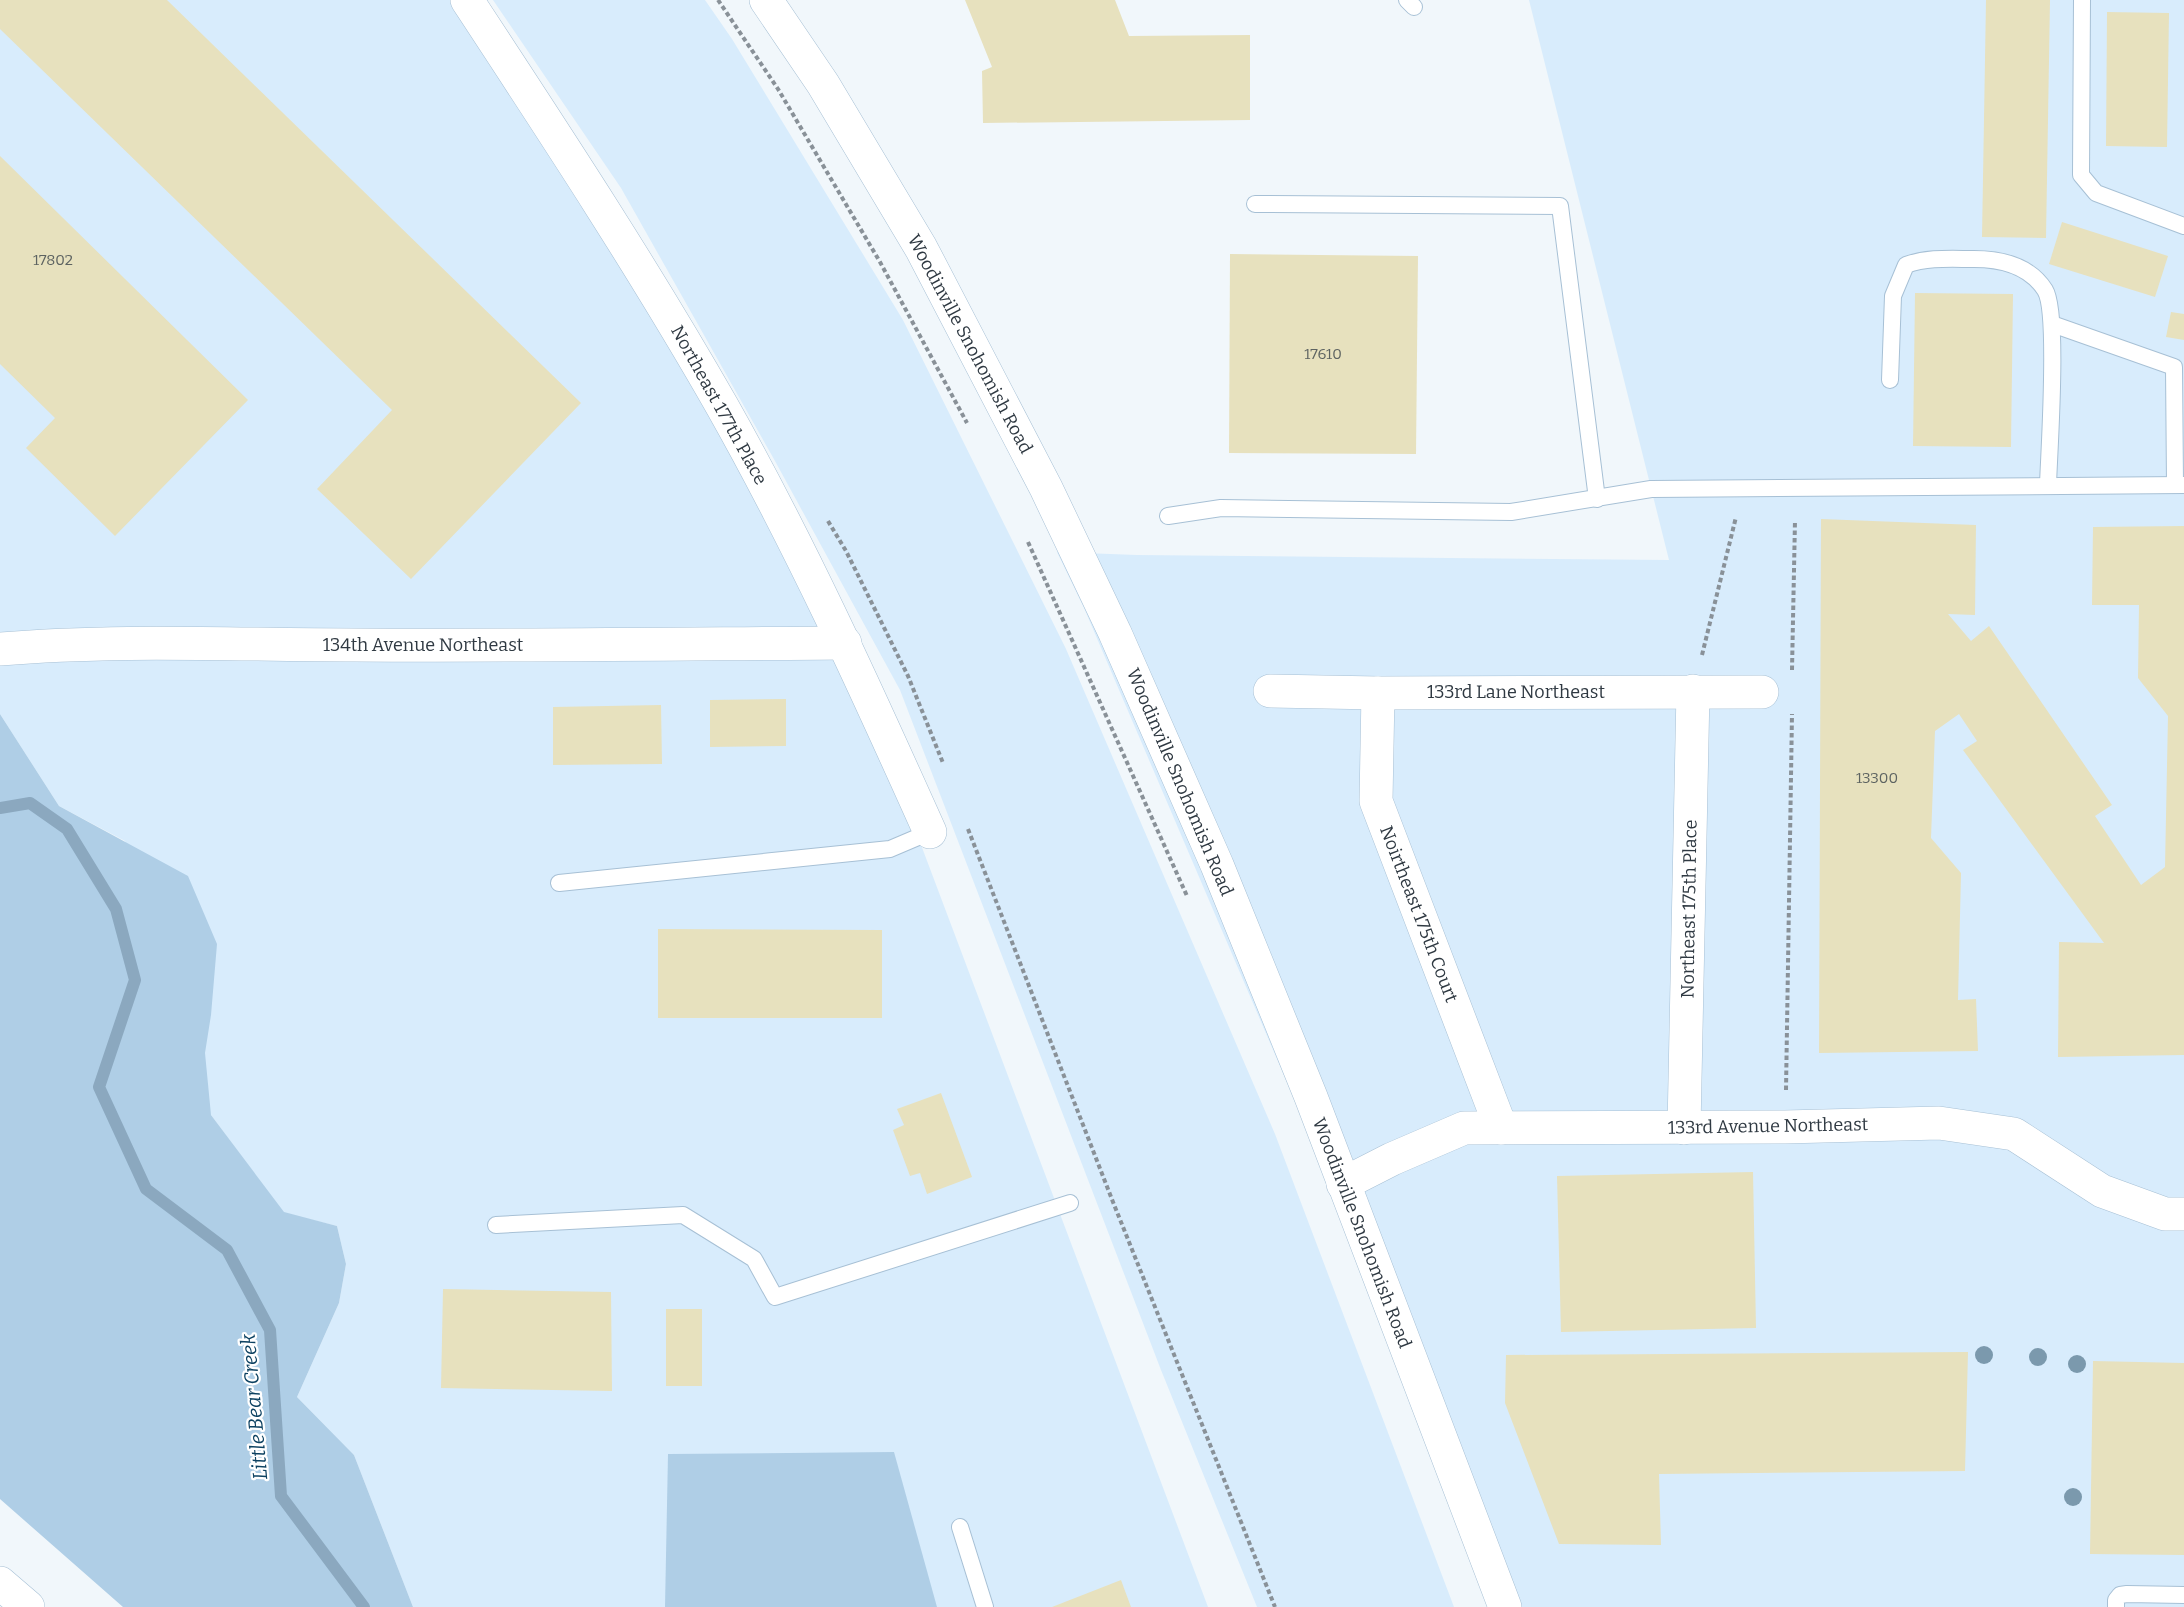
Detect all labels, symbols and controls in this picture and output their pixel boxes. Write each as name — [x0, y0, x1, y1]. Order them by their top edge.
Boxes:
street label: Woodinville Snohomish Road — [903, 231, 1037, 458]
house number: 17802 — [33, 251, 73, 269]
street label: Northeast 177th Place — [666, 322, 772, 488]
house number: 17610 — [1304, 345, 1342, 363]
street label: 134th Avenue Northeast — [323, 634, 524, 656]
street label: Woodinville Snohomish Road — [1122, 665, 1238, 899]
street label: 133rd Lane Northeast — [1427, 681, 1605, 703]
house number: 13300 — [1856, 769, 1898, 787]
street label: Northeast 175th Place — [1676, 819, 1702, 999]
street label: Noirtheast 175th Court — [1375, 823, 1463, 1006]
street label: 133rd Avenue Northeast — [1668, 1113, 1869, 1139]
street label: Woodinville Snohomish Road — [1308, 1115, 1416, 1352]
water label: Little Bear Creek — [236, 1333, 272, 1481]

